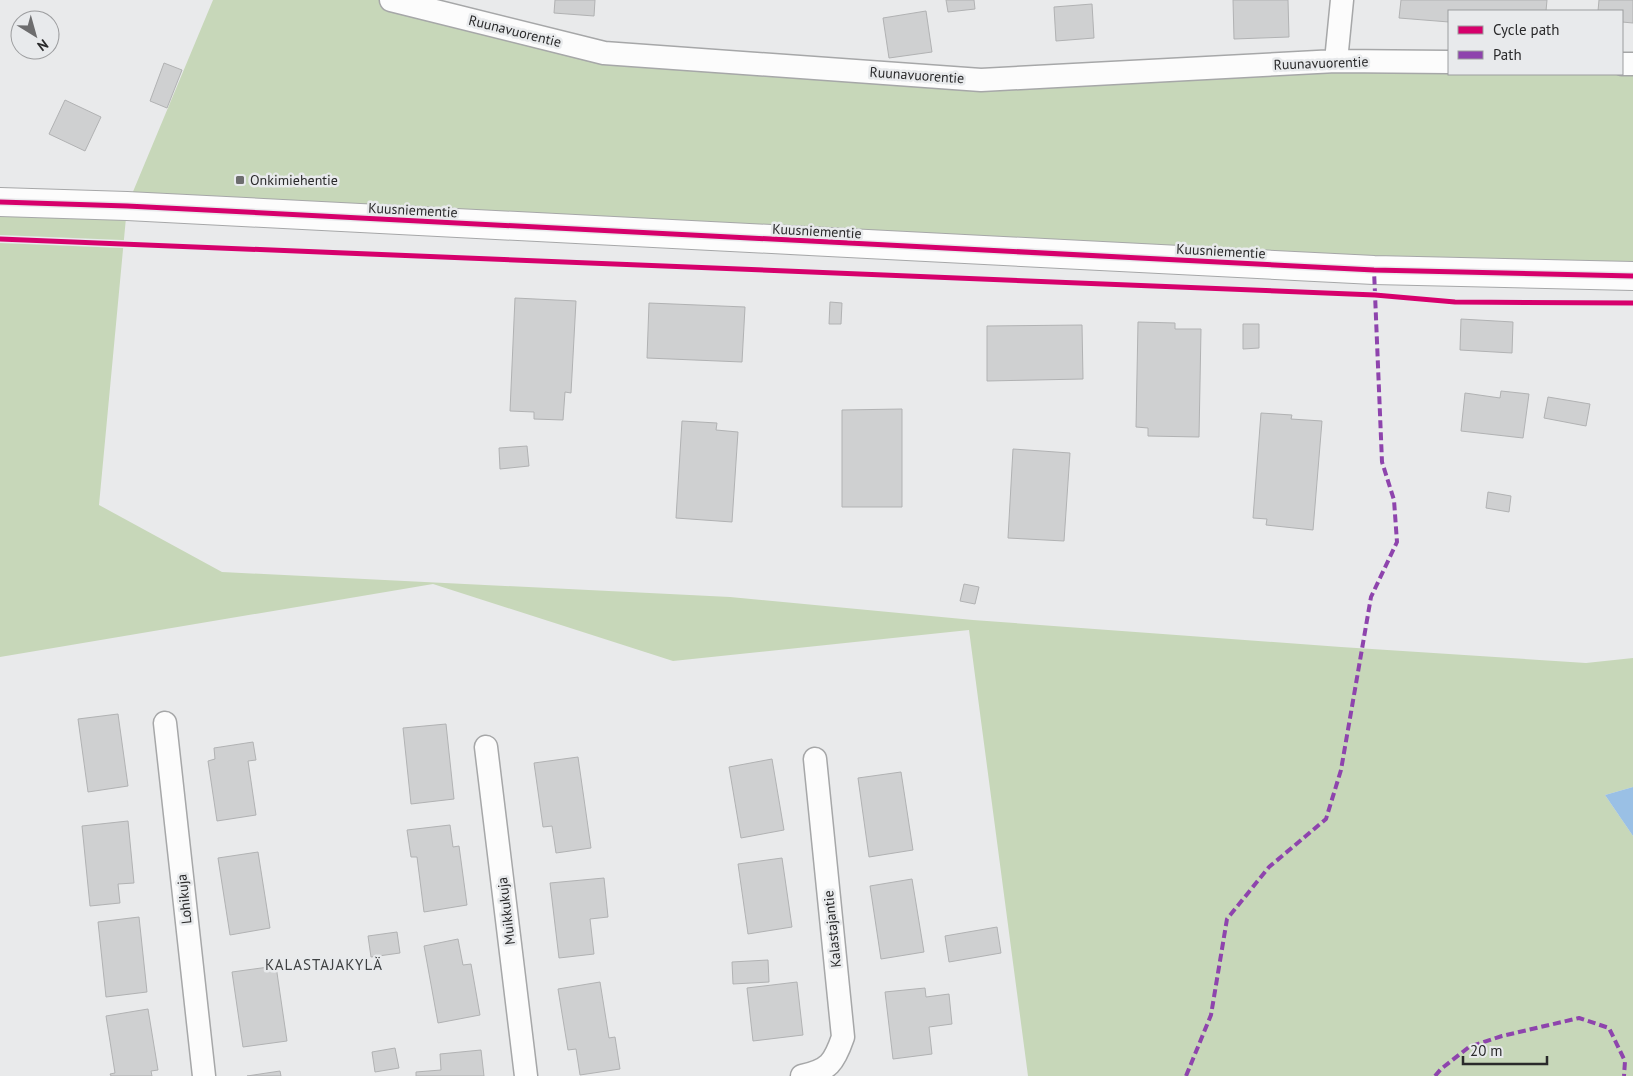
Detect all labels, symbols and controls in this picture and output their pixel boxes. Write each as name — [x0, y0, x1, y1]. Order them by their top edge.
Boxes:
north arrow — [10, 10, 60, 60]
legend — [1448, 10, 1623, 75]
street label: Ruunavuorentie — [467, 11, 563, 51]
text: Cycle path — [1493, 20, 1559, 39]
text: N — [34, 35, 52, 55]
text: Path — [1493, 45, 1522, 64]
street label: Ruunavuorentie — [1273, 52, 1369, 74]
street label: Ruunavuorentie — [869, 63, 965, 87]
place label: Onkimiehentie — [250, 171, 338, 189]
marker: Onkimiehentie — [234, 174, 246, 186]
street label: Kuusniementie — [368, 199, 458, 221]
street label: Kuusniementie — [772, 220, 862, 242]
street label: Kuusniementie — [1176, 240, 1266, 262]
street label: Lohikuja — [172, 873, 196, 925]
street label: Muikkukuja — [493, 876, 519, 946]
street label: Kalastajantie — [819, 889, 845, 969]
district label: KALASTAJAKYLÄ — [265, 955, 383, 974]
scale bar — [1463, 1034, 1547, 1066]
text: 20 m — [1470, 1041, 1503, 1060]

